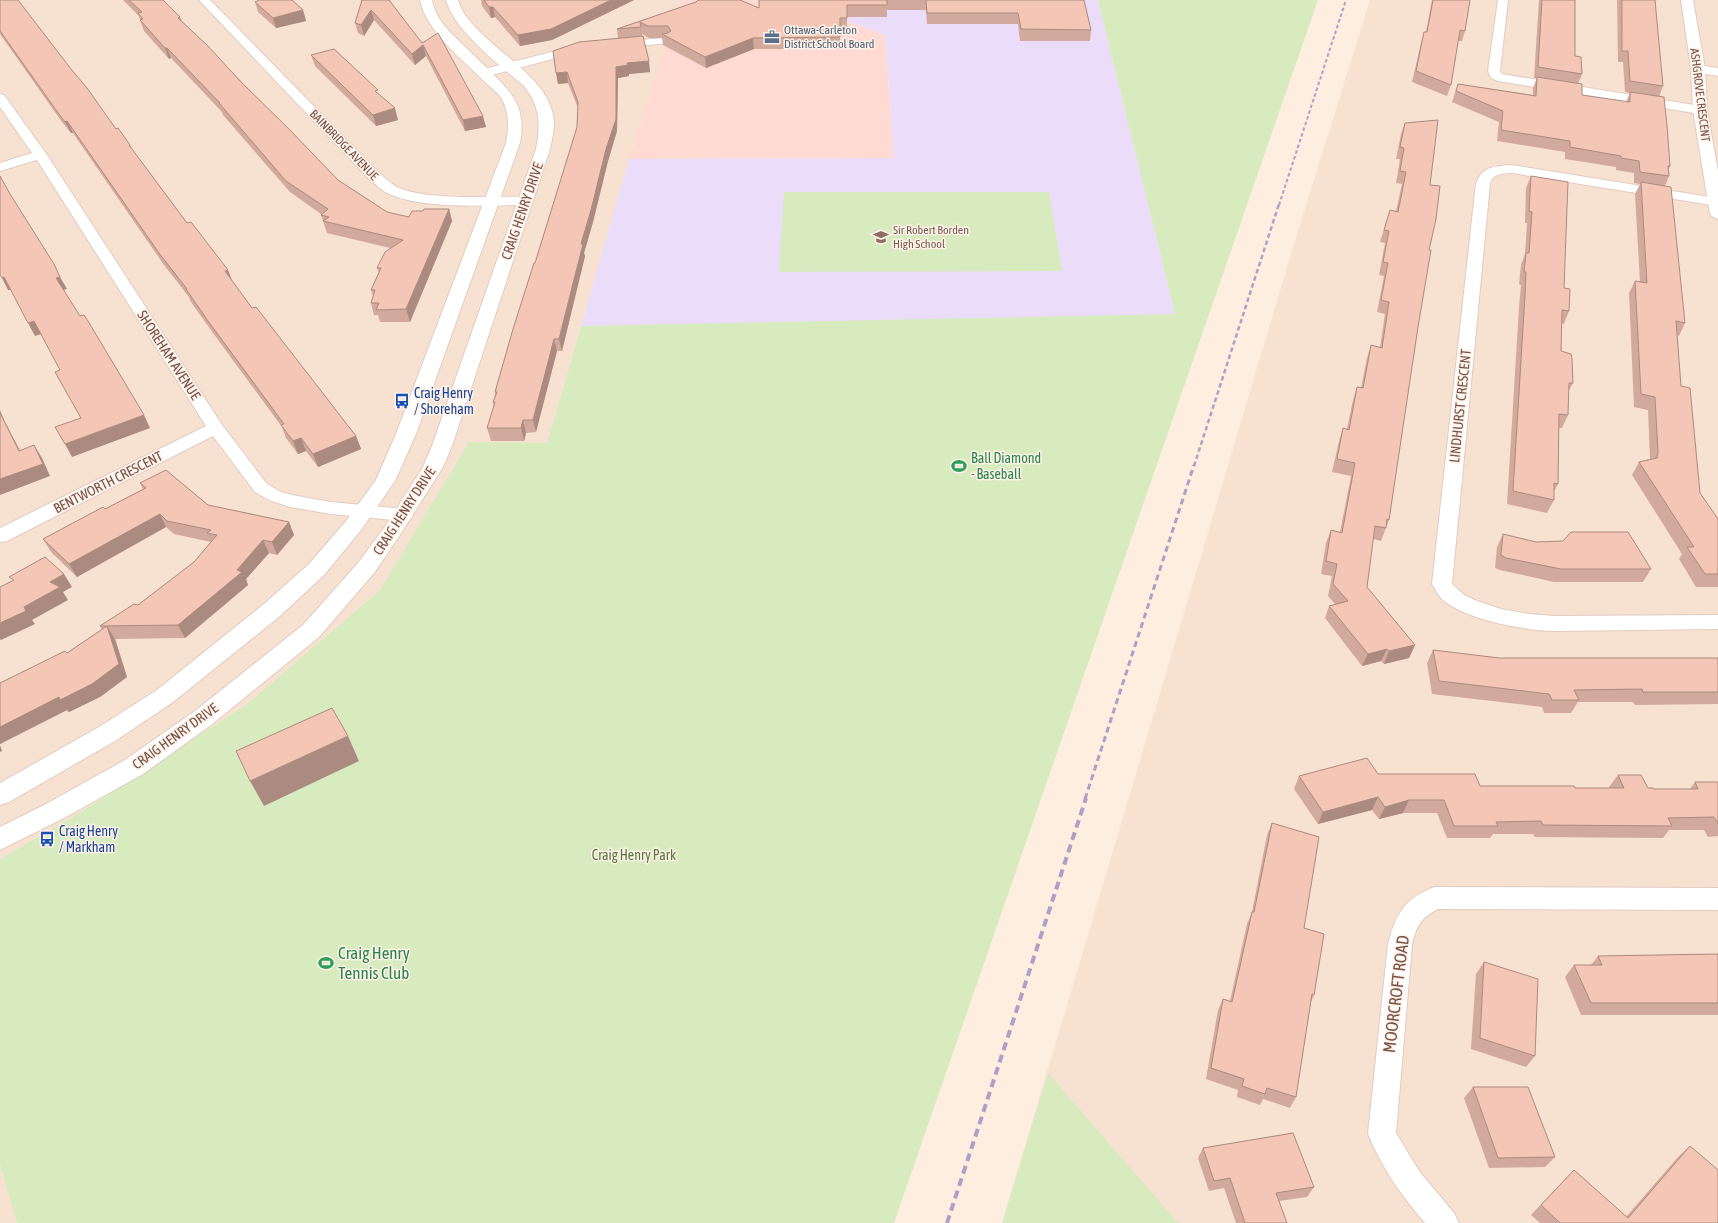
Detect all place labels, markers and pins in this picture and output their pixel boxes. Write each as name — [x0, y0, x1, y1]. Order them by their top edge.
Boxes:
place label: Ottawa-Carleton District School Board — [784, 23, 875, 51]
office icon: Ottawa-Carleton District School Board — [763, 28, 781, 46]
place label: Sir Robert Borden High School — [893, 223, 969, 251]
school or university icon: Sir Robert Borden High School — [872, 228, 890, 246]
place label: Craig Henry / Shoreham — [414, 385, 474, 417]
bus stop icon: Craig Henry / Shoreham — [393, 392, 411, 410]
place label: Ball Diamond - Baseball — [971, 450, 1041, 482]
sports icon: Ball Diamond - Baseball — [950, 457, 968, 475]
place label: Craig Henry / Markham — [59, 823, 118, 855]
bus stop icon: Craig Henry / Markham — [38, 830, 56, 848]
place label: Craig Henry Tennis Club — [338, 943, 410, 983]
sports icon: Craig Henry Tennis Club — [317, 954, 335, 972]

